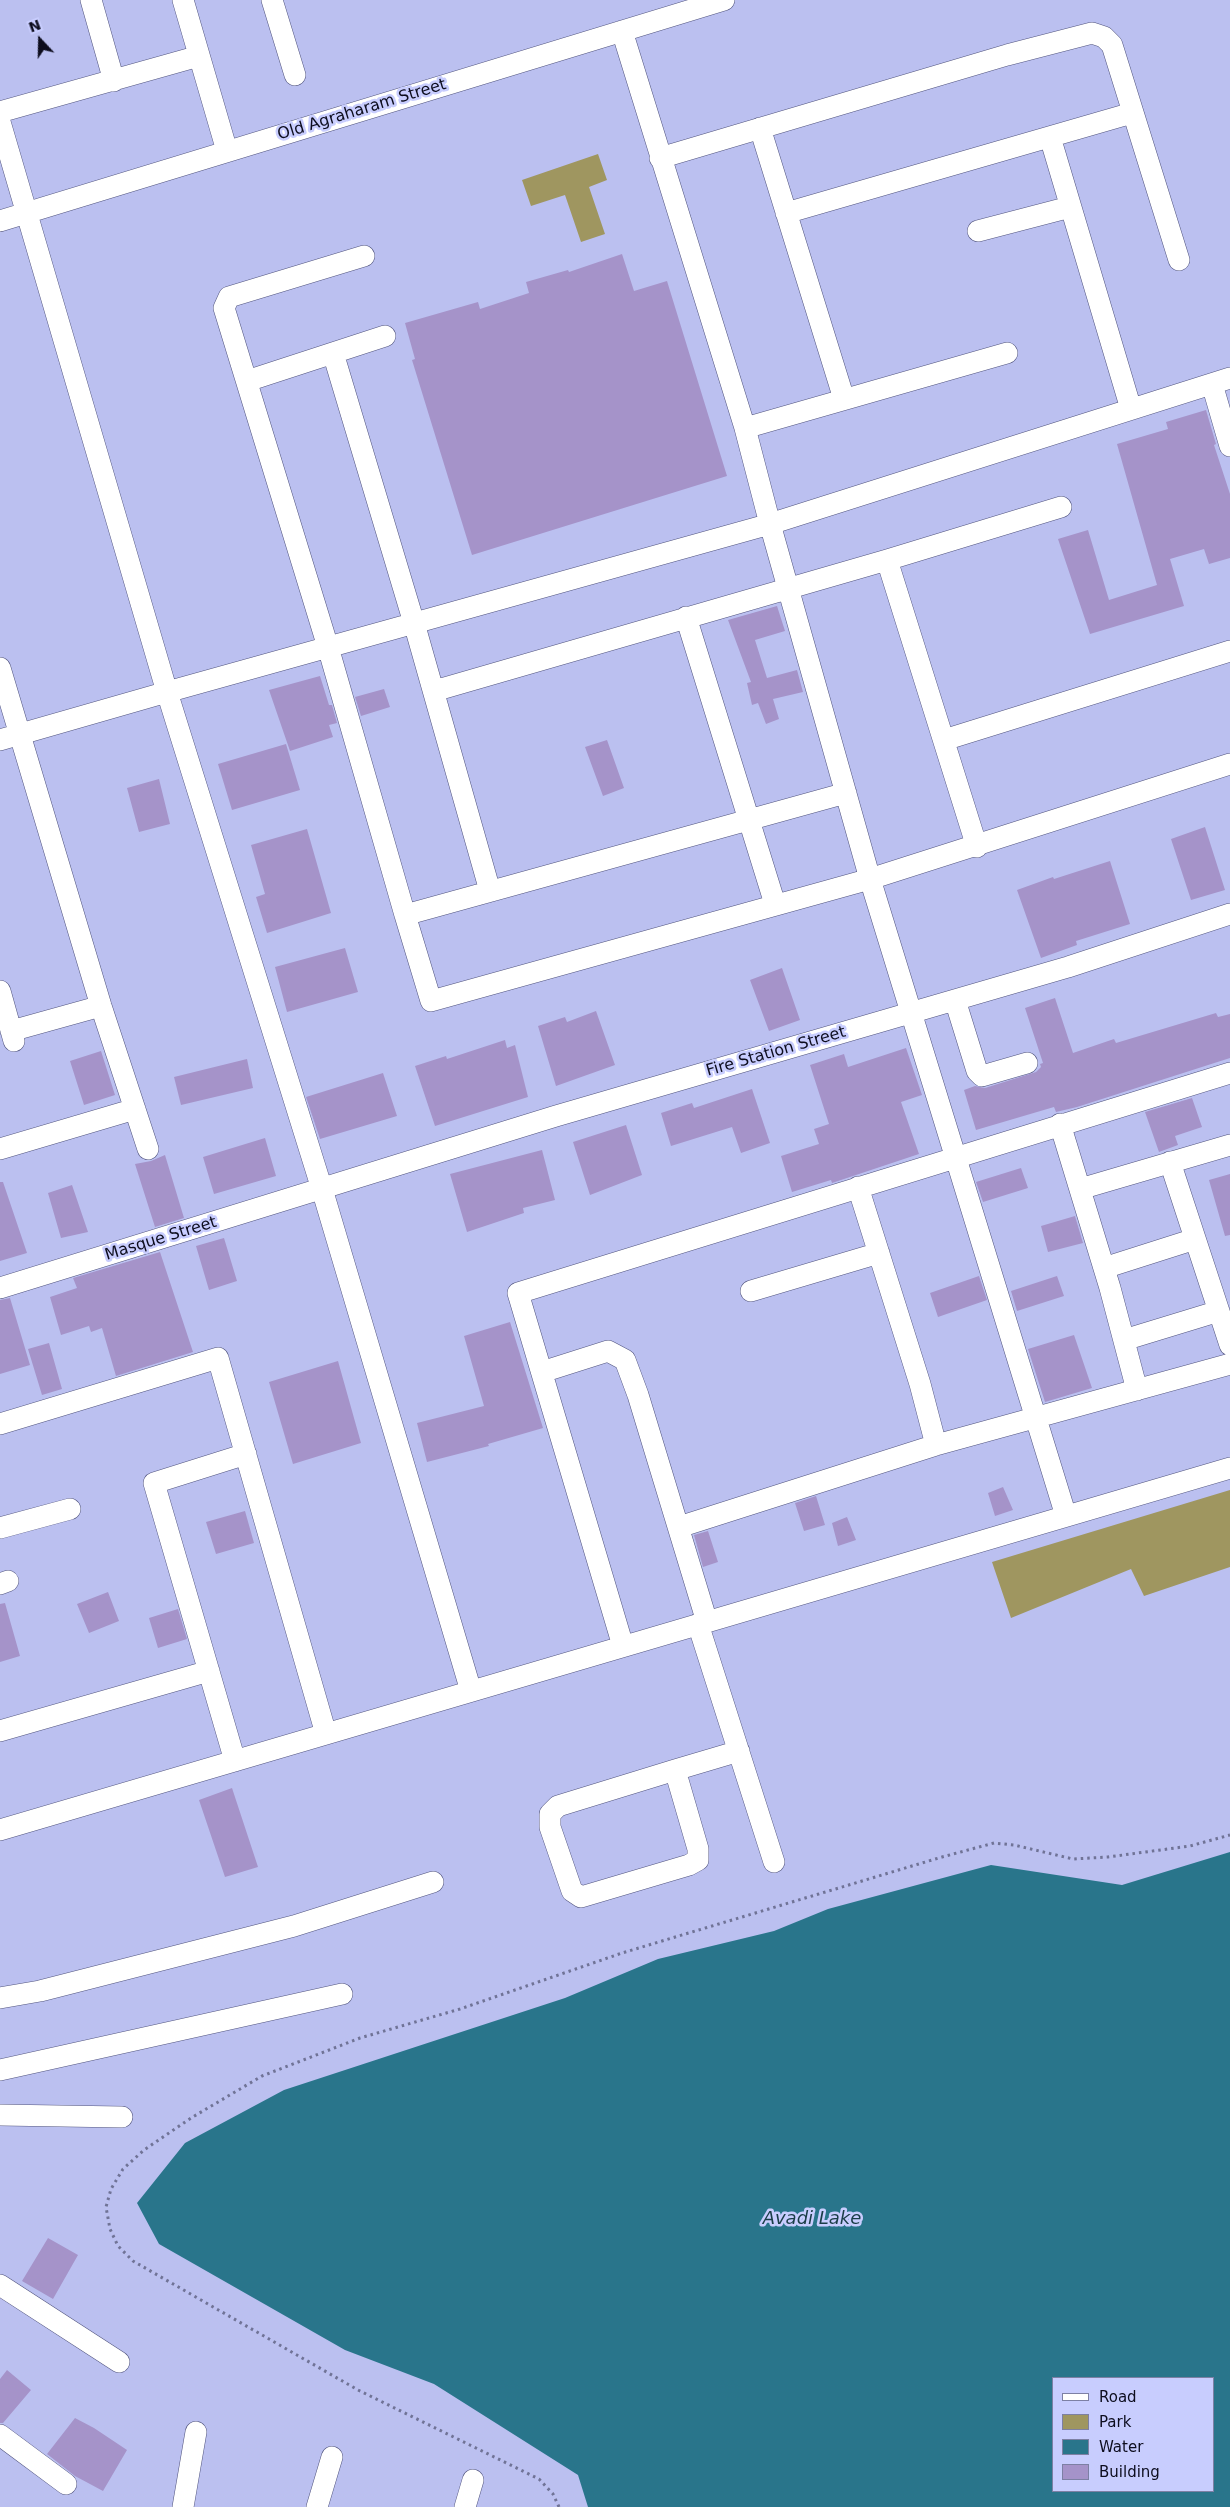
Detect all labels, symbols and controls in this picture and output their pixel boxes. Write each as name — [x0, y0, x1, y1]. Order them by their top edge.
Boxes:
north arrow — [15, 15, 65, 65]
text: N — [26, 16, 43, 36]
street label: Old Agraharam Street — [275, 75, 449, 145]
street label: Fire Station Street — [704, 1023, 848, 1081]
street label: Masque Street — [103, 1213, 219, 1265]
water label: Avadi Lake — [763, 2208, 861, 2230]
legend — [1052, 2377, 1215, 2492]
text: Road — [1099, 2388, 1137, 2406]
text: Park — [1099, 2413, 1131, 2431]
text: Water — [1099, 2438, 1143, 2456]
text: Building — [1099, 2463, 1160, 2481]

